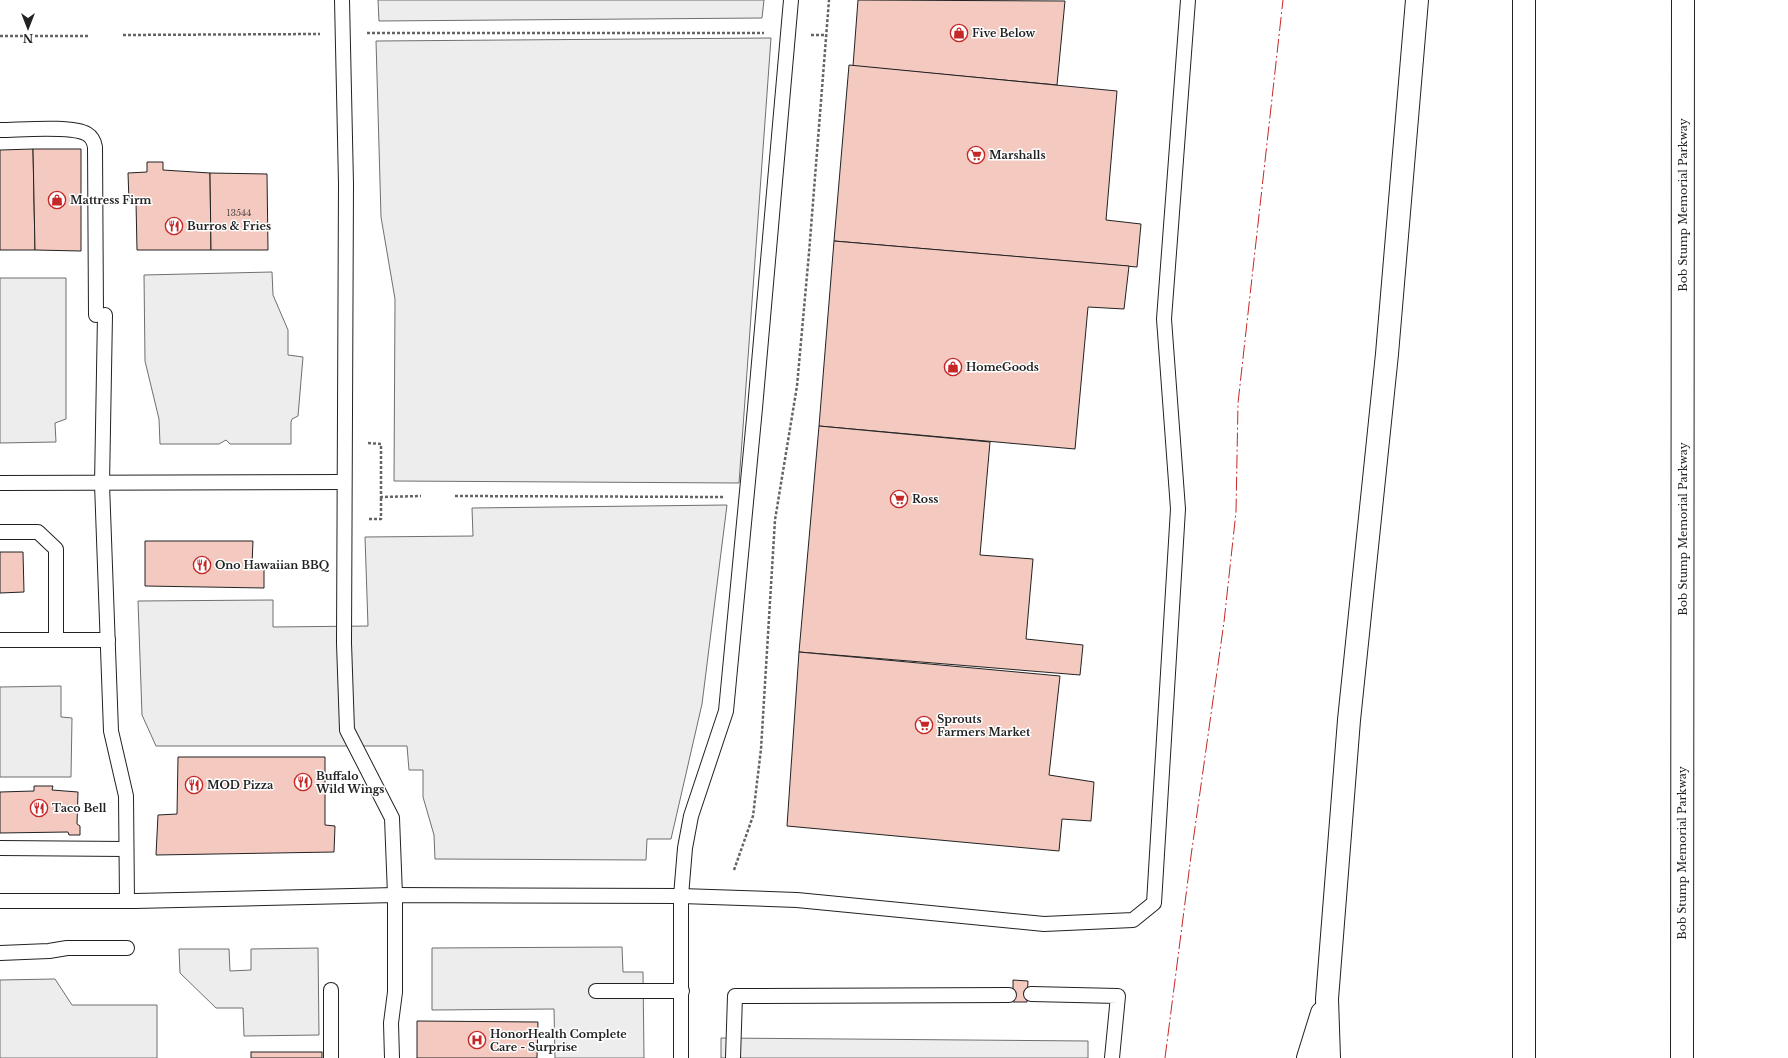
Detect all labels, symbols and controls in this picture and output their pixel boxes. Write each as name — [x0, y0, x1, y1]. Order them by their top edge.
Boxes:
north arrow — [8, 8, 48, 48]
shop icon: Five Below — [949, 23, 969, 43]
place label: Five Below — [972, 26, 1036, 40]
text: N — [22, 31, 33, 45]
street label: Bob Stump Memorial Parkway — [1676, 118, 1690, 292]
supermarket icon: Marshalls — [966, 145, 986, 165]
place label: Marshalls — [989, 148, 1046, 162]
shop icon: Mattress Firm — [47, 190, 67, 210]
place label: Mattress Firm — [70, 193, 152, 207]
house number: 13544 — [226, 207, 252, 218]
restaurant icon: Burros & Fries — [164, 216, 184, 236]
place label: Burros & Fries — [187, 219, 271, 233]
shop icon: HomeGoods — [943, 357, 963, 377]
place label: HomeGoods — [966, 360, 1039, 374]
street label: Bob Stump Memorial Parkway — [1676, 442, 1690, 616]
supermarket icon: Ross — [889, 489, 909, 509]
place label: Ross — [912, 492, 938, 506]
restaurant icon: Ono Hawaiian BBQ — [192, 555, 212, 575]
place label: Ono Hawaiian BBQ — [215, 558, 330, 572]
place label: Sprouts Farmers Market — [937, 712, 1031, 739]
supermarket icon: Sprouts Farmers Market — [914, 715, 934, 735]
street label: Bob Stump Memorial Parkway — [1675, 766, 1689, 940]
place label: Buffalo Wild Wings — [315, 769, 385, 796]
restaurant icon: Buffalo Wild Wings — [293, 772, 313, 792]
restaurant icon: MOD Pizza — [184, 775, 204, 795]
place label: MOD Pizza — [207, 778, 274, 792]
restaurant icon: Taco Bell — [29, 798, 49, 818]
place label: Taco Bell — [52, 801, 107, 815]
place label: HonorHealth Complete Care - Surprise — [490, 1027, 627, 1054]
hospital icon: HonorHealth Complete Care - Surprise — [467, 1030, 487, 1050]

